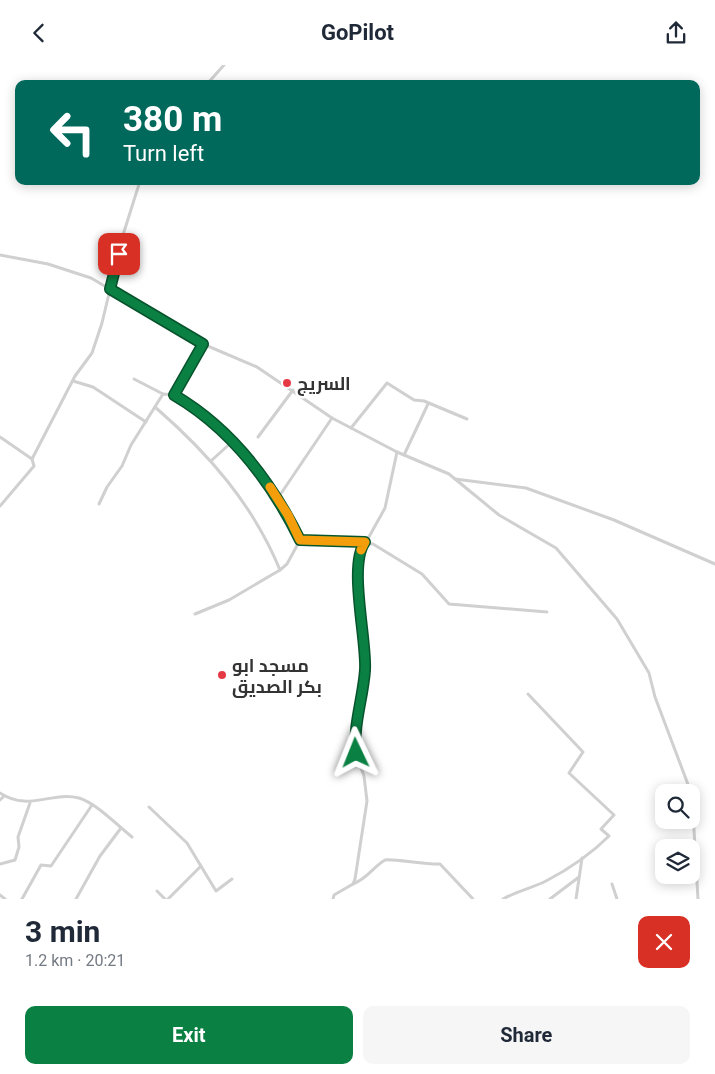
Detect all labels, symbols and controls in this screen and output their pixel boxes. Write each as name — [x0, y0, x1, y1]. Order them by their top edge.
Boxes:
icon: back — [25, 19, 53, 47]
icon: share — [662, 19, 690, 47]
text: GoPilot — [321, 20, 394, 45]
text: 380 m — [123, 99, 222, 140]
icon: left — [40, 100, 105, 165]
text: Turn left — [123, 141, 204, 166]
pin — [98, 233, 140, 275]
icon: arrive — [105, 240, 133, 268]
place label: السريج — [297, 373, 351, 396]
marker: السريج — [281, 377, 293, 389]
place label: مسجد ابو بكر الصديق — [232, 655, 322, 698]
marker: مسجد ابو بكر الصديق — [216, 669, 228, 681]
position arrow — [329, 726, 381, 778]
map controls — [655, 784, 700, 884]
button: search — [655, 784, 700, 829]
button: layers — [655, 839, 700, 884]
text: 3 min — [25, 914, 100, 949]
button: close — [638, 916, 690, 968]
text: 1.2 km · 20:21 — [25, 951, 125, 970]
button: Exit — [25, 1006, 353, 1064]
button: Share — [363, 1006, 690, 1064]

